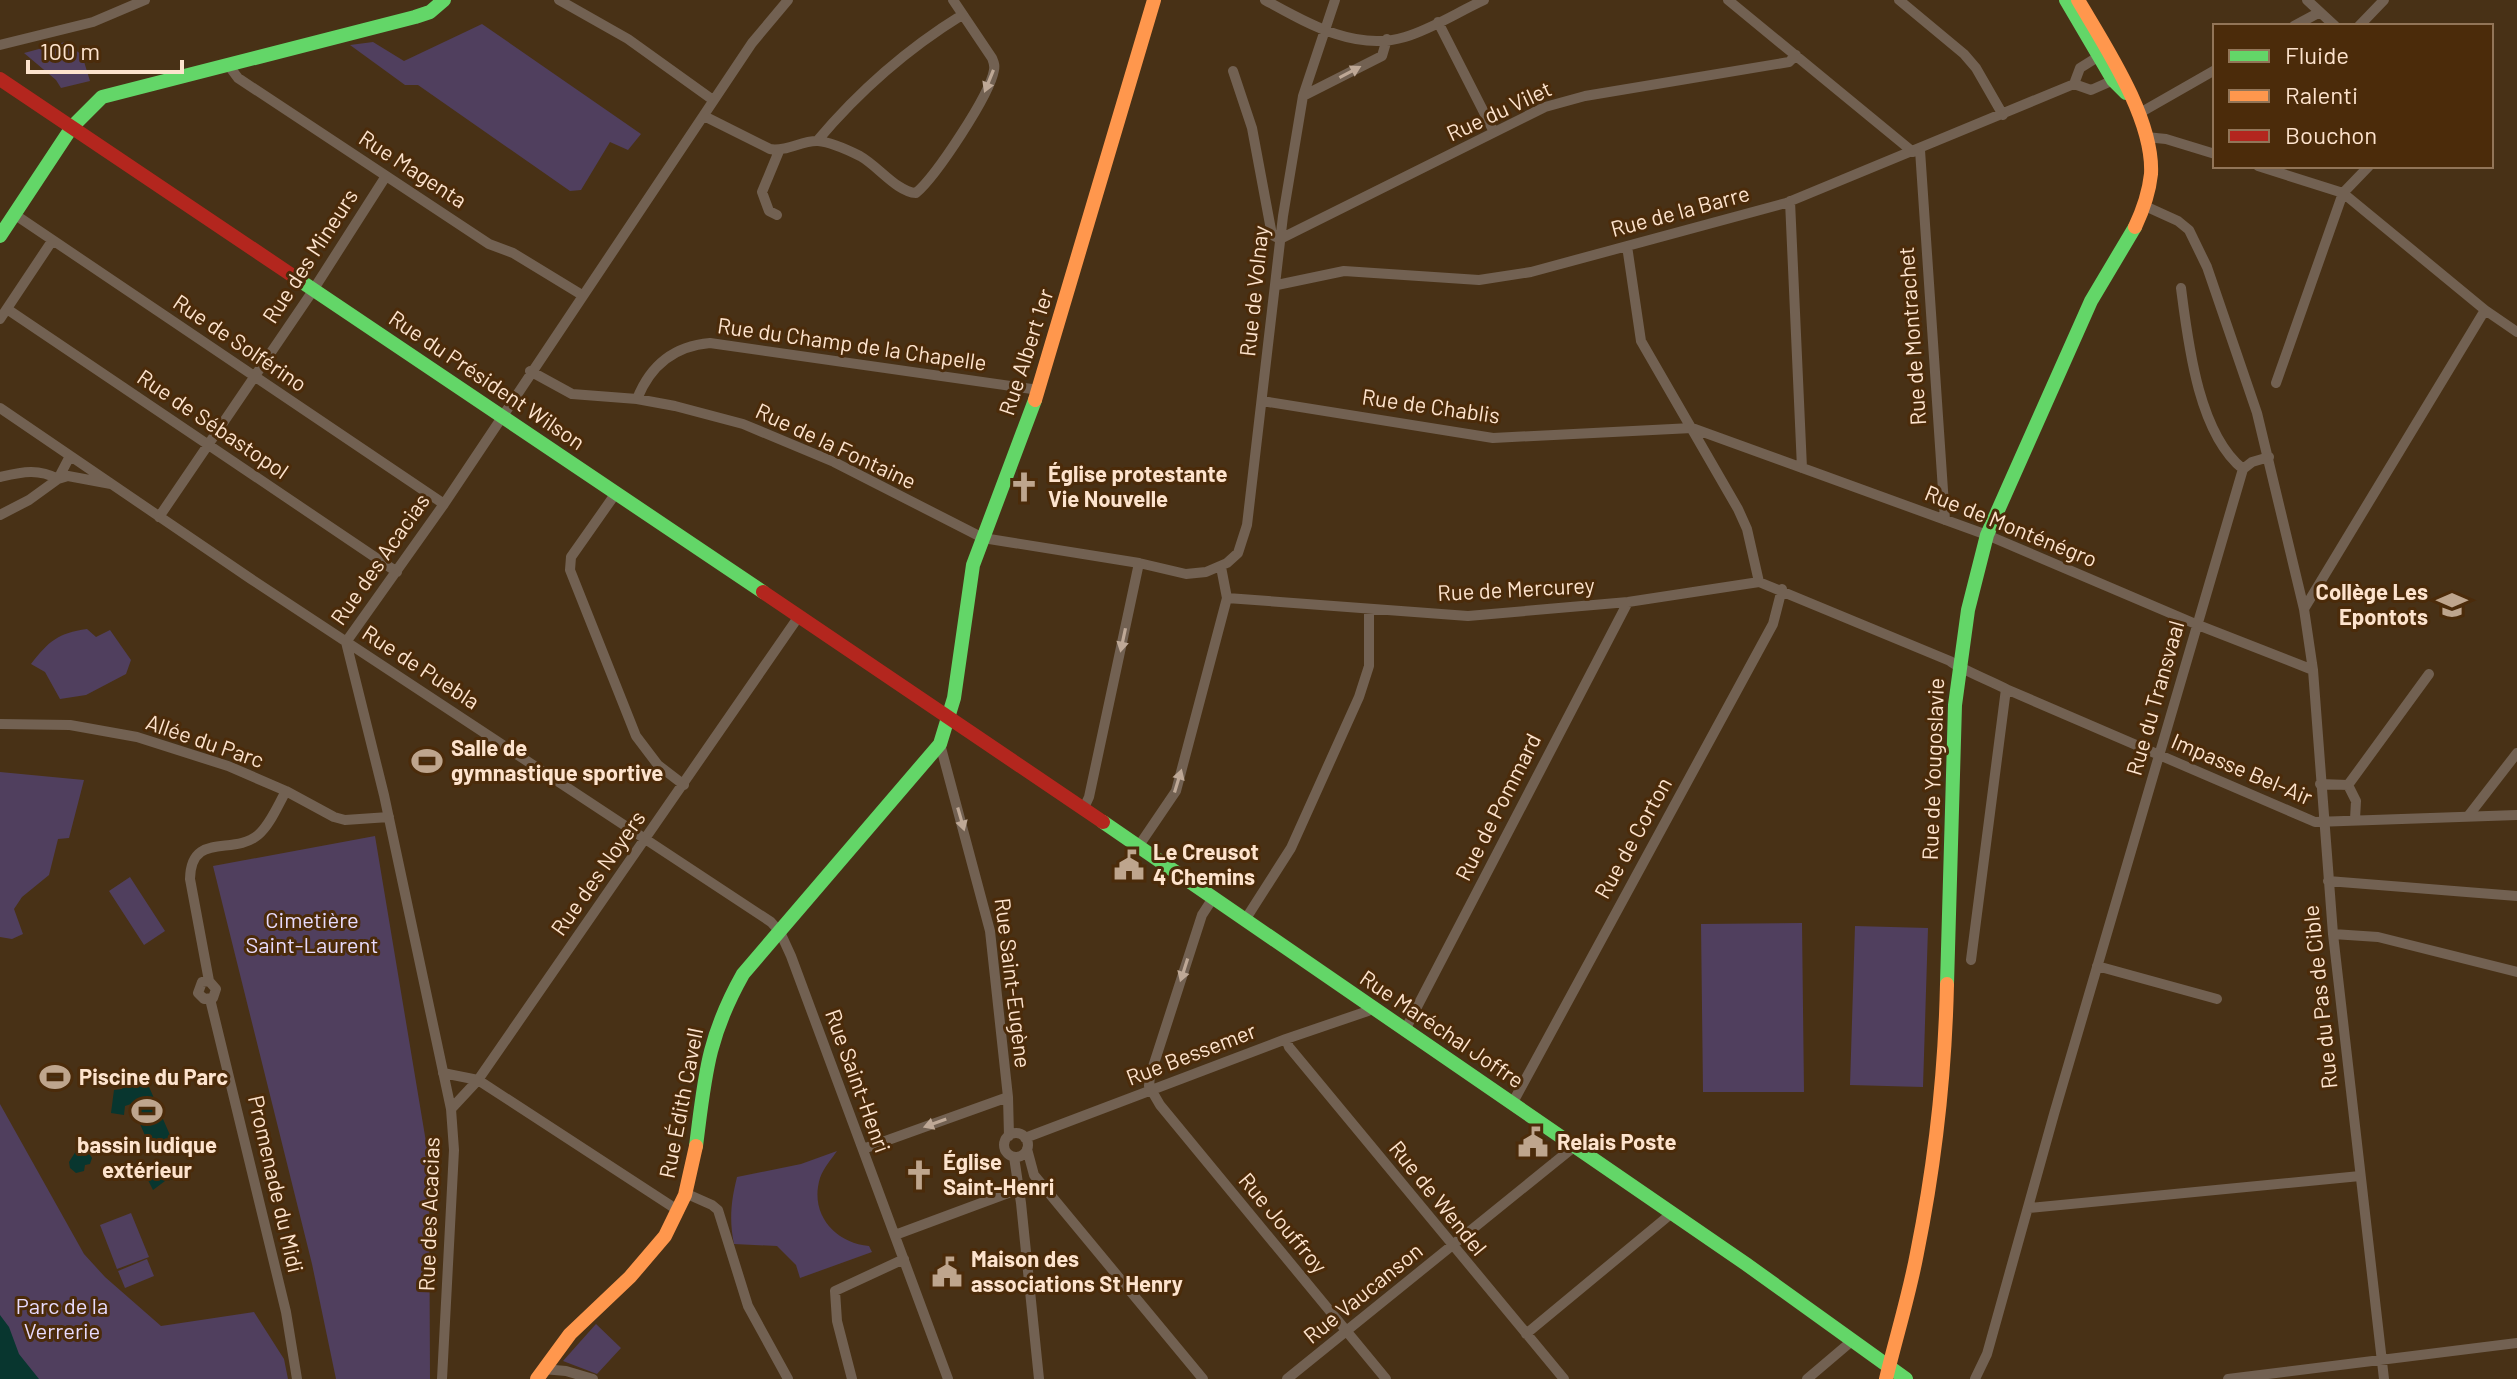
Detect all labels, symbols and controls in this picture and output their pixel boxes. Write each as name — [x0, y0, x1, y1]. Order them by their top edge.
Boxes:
scale bar — [28, 24, 182, 74]
legend — [2213, 24, 2493, 168]
text: 100 m — [40, 36, 100, 65]
text: Fluide — [2285, 40, 2349, 69]
one-way arrow — [1339, 65, 1362, 79]
one-way arrow — [983, 69, 996, 93]
street label: Rue du Vilet — [1442, 74, 1555, 146]
text: Ralenti — [2285, 80, 2358, 109]
text: Bouchon — [2285, 120, 2377, 149]
street label: Rue Magenta — [355, 124, 472, 213]
street label: Rue de la Barre — [1607, 179, 1752, 241]
street label: Rue des Mineurs — [256, 183, 362, 328]
street label: Rue de Volnay — [1233, 224, 1273, 358]
street label: Rue de Montrachet — [1892, 246, 1930, 426]
street label: Rue Albert 1er — [992, 285, 1058, 418]
street label: Rue de Solférino — [169, 288, 312, 396]
street label: Rue du Président Wilson — [385, 304, 590, 454]
street label: Rue du Champ de la Chapelle — [716, 311, 988, 375]
street label: Rue de Sébastopol — [133, 363, 294, 483]
street label: Rue de Chablis — [1360, 382, 1502, 428]
street label: Rue de la Fontaine — [752, 397, 921, 494]
place label: Église protestante Vie Nouvelle — [1048, 460, 1227, 511]
church icon: Église protestante Vie Nouvelle — [1007, 470, 1041, 504]
street label: Rue de Monténégro — [1921, 479, 2101, 572]
street label: Rue des Acacias — [324, 488, 434, 629]
street label: Rue de Mercurey — [1437, 571, 1595, 605]
place label: Collège Les Epontots — [2316, 578, 2428, 629]
school or university icon: Collège Les Epontots — [2435, 588, 2469, 622]
street label: Rue du Transvaal — [2120, 617, 2189, 778]
street label: Rue de Puebla — [358, 619, 485, 714]
one-way arrow — [1116, 627, 1129, 652]
street label: Rue de Yougoslavie — [1916, 677, 1948, 861]
street label: Allée du Parc — [143, 708, 268, 772]
street label: Impasse Bel-Air — [2168, 727, 2317, 809]
street label: Rue de Pommard — [1449, 729, 1545, 884]
place label: Salle de gymnastique sportive — [451, 734, 663, 785]
sports icon: Salle de gymnastique sportive — [410, 744, 444, 778]
one-way arrow — [1172, 769, 1185, 793]
street label: Rue de Corton — [1588, 772, 1676, 903]
street label: Rue des Noyers — [545, 805, 650, 940]
one-way arrow — [956, 807, 968, 832]
place label: Le Creusot 4 Chemins — [1153, 838, 1259, 889]
public building icon: Le Creusot 4 Chemins — [1112, 848, 1146, 882]
street label: Rue Saint-Eugène — [991, 896, 1037, 1069]
street label: Rue du Pas de Cible — [2296, 904, 2342, 1090]
park label: Cimetière Saint-Laurent — [246, 906, 378, 957]
one-way arrow — [1177, 959, 1190, 983]
street label: Rue Maréchal Joffre — [1356, 964, 1529, 1093]
street label: Rue Saint-Henri — [821, 1005, 897, 1156]
street label: Rue Bessemer — [1122, 1016, 1259, 1090]
street label: Rue Édith Cavell — [653, 1025, 707, 1180]
sports icon: Piscine du Parc — [38, 1060, 72, 1094]
place label: Piscine du Parc — [79, 1063, 228, 1089]
street label: Promenade du Midi — [244, 1093, 310, 1275]
sports icon: bassin ludique extérieur — [130, 1094, 164, 1128]
one-way arrow — [923, 1117, 947, 1130]
public building icon: Relais Poste — [1516, 1125, 1550, 1159]
place label: Relais Poste — [1557, 1128, 1676, 1154]
place label: bassin ludique extérieur — [77, 1131, 217, 1182]
street label: Rue de Wendel — [1385, 1135, 1493, 1260]
street label: Rue des Acacias — [412, 1136, 444, 1292]
place label: Église Saint-Henri — [943, 1148, 1054, 1199]
church icon: Église Saint-Henri — [902, 1158, 936, 1192]
street label: Rue Jouffroy — [1234, 1167, 1333, 1278]
street label: Rue Vaucanson — [1298, 1236, 1427, 1348]
place label: Maison des associations St Henry — [971, 1245, 1183, 1296]
public building icon: Maison des associations St Henry — [930, 1255, 964, 1289]
park label: Parc de la Verrerie — [16, 1292, 108, 1343]

